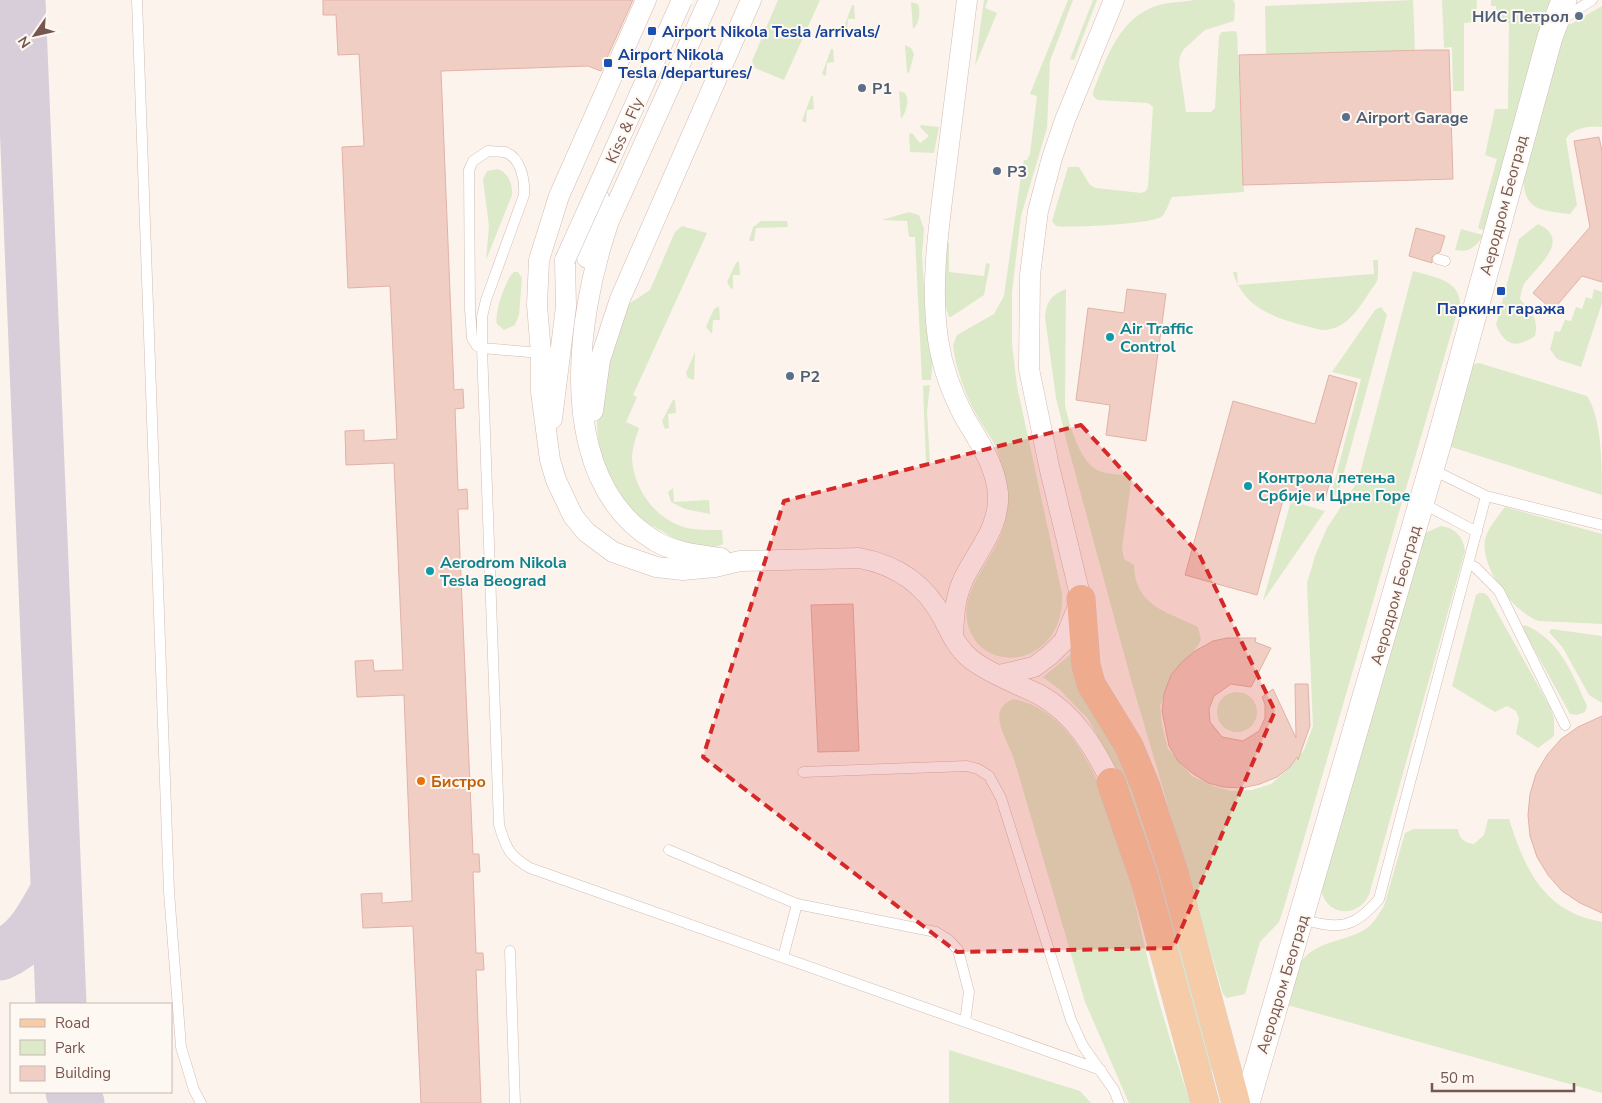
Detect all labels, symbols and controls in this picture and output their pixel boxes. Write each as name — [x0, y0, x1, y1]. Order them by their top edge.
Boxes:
place label: НИС Петрол — [1472, 6, 1569, 28]
north arrow — [10, 10, 60, 60]
marker: НИС Петрол — [1573, 10, 1585, 22]
place label: Airport Nikola Tesla /arrivals/ — [662, 21, 881, 43]
marker: Airport Nikola Tesla /arrivals/ — [646, 25, 658, 37]
text: N — [14, 32, 35, 52]
place label: Airport Nikola Tesla /departures/ — [618, 44, 753, 84]
marker: Airport Nikola Tesla /departures/ — [602, 57, 614, 69]
place label: P1 — [872, 78, 892, 100]
marker: P1 — [856, 82, 868, 94]
street label: Kiss & Fly — [601, 93, 650, 167]
place label: Airport Garage — [1356, 107, 1468, 129]
marker: Airport Garage — [1340, 111, 1352, 123]
street label: Аеродром Београд — [1475, 132, 1533, 278]
place label: P3 — [1007, 161, 1027, 183]
marker: P3 — [991, 165, 1003, 177]
marker: Паркинг гаража — [1495, 285, 1507, 297]
place label: Паркинг гаража — [1437, 298, 1565, 320]
place label: Air Traffic Control — [1120, 318, 1193, 358]
marker: Air Traffic Control — [1104, 331, 1116, 343]
place label: P2 — [800, 366, 820, 388]
marker: P2 — [784, 370, 796, 382]
place label: Контрола летења Србије и Црне Горе — [1258, 467, 1410, 507]
marker: Контрола летења Србије и Црне Горе — [1242, 480, 1254, 492]
street label: Аеродром Београд — [1365, 522, 1427, 668]
place label: Aerodrom Nikola Tesla Beograd — [440, 552, 567, 592]
marker: Aerodrom Nikola Tesla Beograd — [424, 565, 436, 577]
place label: Бистро — [431, 771, 486, 793]
marker: Бистро — [415, 775, 427, 787]
street label: Аеродром Београд — [1251, 912, 1315, 1057]
legend — [10, 1003, 172, 1093]
text: Road — [55, 1013, 90, 1033]
text: Park — [55, 1038, 85, 1058]
scale bar — [1432, 1060, 1574, 1092]
text: Building — [55, 1063, 111, 1083]
text: 50 m — [1440, 1068, 1475, 1088]

